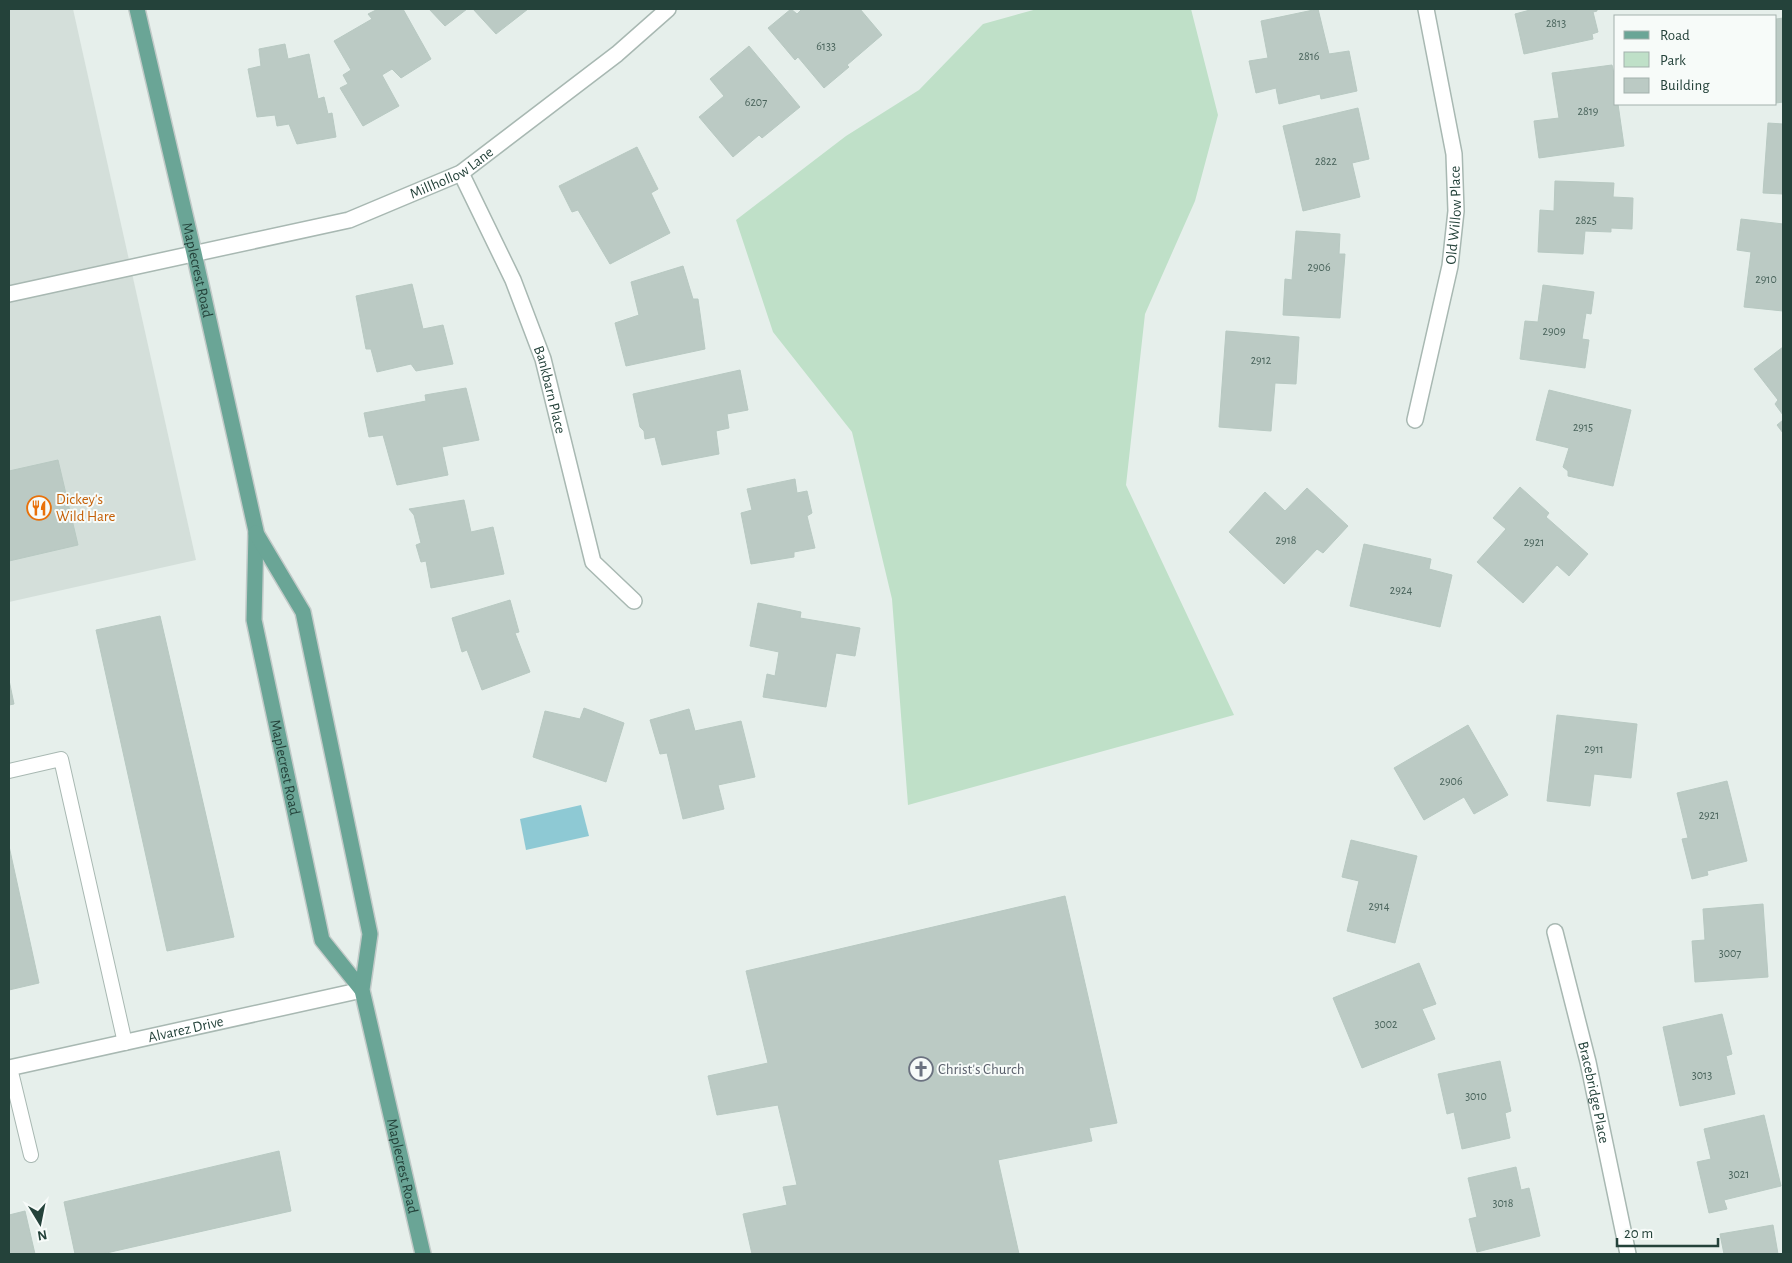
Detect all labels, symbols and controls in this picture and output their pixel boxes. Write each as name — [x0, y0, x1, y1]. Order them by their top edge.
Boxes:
legend — [1614, 15, 1777, 105]
house number: 2813 — [1546, 17, 1566, 29]
text: Road — [1660, 28, 1690, 43]
house number: 6133 — [816, 40, 836, 52]
house number: 2816 — [1299, 50, 1320, 62]
text: Park — [1660, 53, 1686, 68]
text: Building — [1660, 78, 1710, 93]
house number: 6207 — [745, 96, 767, 108]
house number: 2819 — [1578, 105, 1599, 117]
street label: Millhollow Lane — [408, 144, 496, 202]
house number: 2822 — [1315, 155, 1338, 167]
street label: Old Willow Place — [1443, 165, 1464, 265]
house number: 2825 — [1575, 214, 1597, 226]
street label: Maplecrest Road — [179, 221, 215, 319]
house number: 2906 — [1307, 261, 1331, 273]
house number: 2910 — [1755, 273, 1777, 285]
house number: 2909 — [1542, 325, 1566, 337]
street label: Bankbarn Place — [531, 344, 568, 435]
house number: 2912 — [1251, 354, 1272, 366]
house number: 2915 — [1573, 421, 1593, 433]
place label: Dickey's Wild Hare — [56, 492, 116, 524]
restaurant icon: Dickey's Wild Hare — [26, 495, 52, 521]
house number: 2918 — [1276, 534, 1297, 546]
house number: 2921 — [1524, 536, 1544, 548]
house number: 2924 — [1390, 584, 1412, 596]
street label: Maplecrest Road — [267, 718, 302, 817]
house number: 2911 — [1584, 743, 1604, 755]
house number: 2906 — [1439, 775, 1463, 787]
house number: 2921 — [1699, 809, 1719, 821]
house number: 2914 — [1368, 900, 1390, 912]
house number: 3007 — [1719, 947, 1741, 959]
street label: Alvarez Drive — [147, 1014, 225, 1045]
house number: 3002 — [1374, 1018, 1398, 1030]
street label: Bracebridge Place — [1575, 1040, 1612, 1145]
church icon: Christ's Church — [908, 1056, 934, 1082]
place label: Christ's Church — [938, 1062, 1025, 1077]
house number: 3013 — [1692, 1069, 1712, 1081]
house number: 3010 — [1465, 1090, 1487, 1102]
street label: Maplecrest Road — [384, 1117, 420, 1215]
house number: 3021 — [1729, 1168, 1749, 1180]
house number: 3018 — [1492, 1197, 1514, 1209]
north arrow — [15, 1198, 65, 1248]
scale bar — [1617, 1216, 1718, 1248]
text: 20 m — [1624, 1226, 1653, 1241]
text: N — [36, 1227, 48, 1243]

